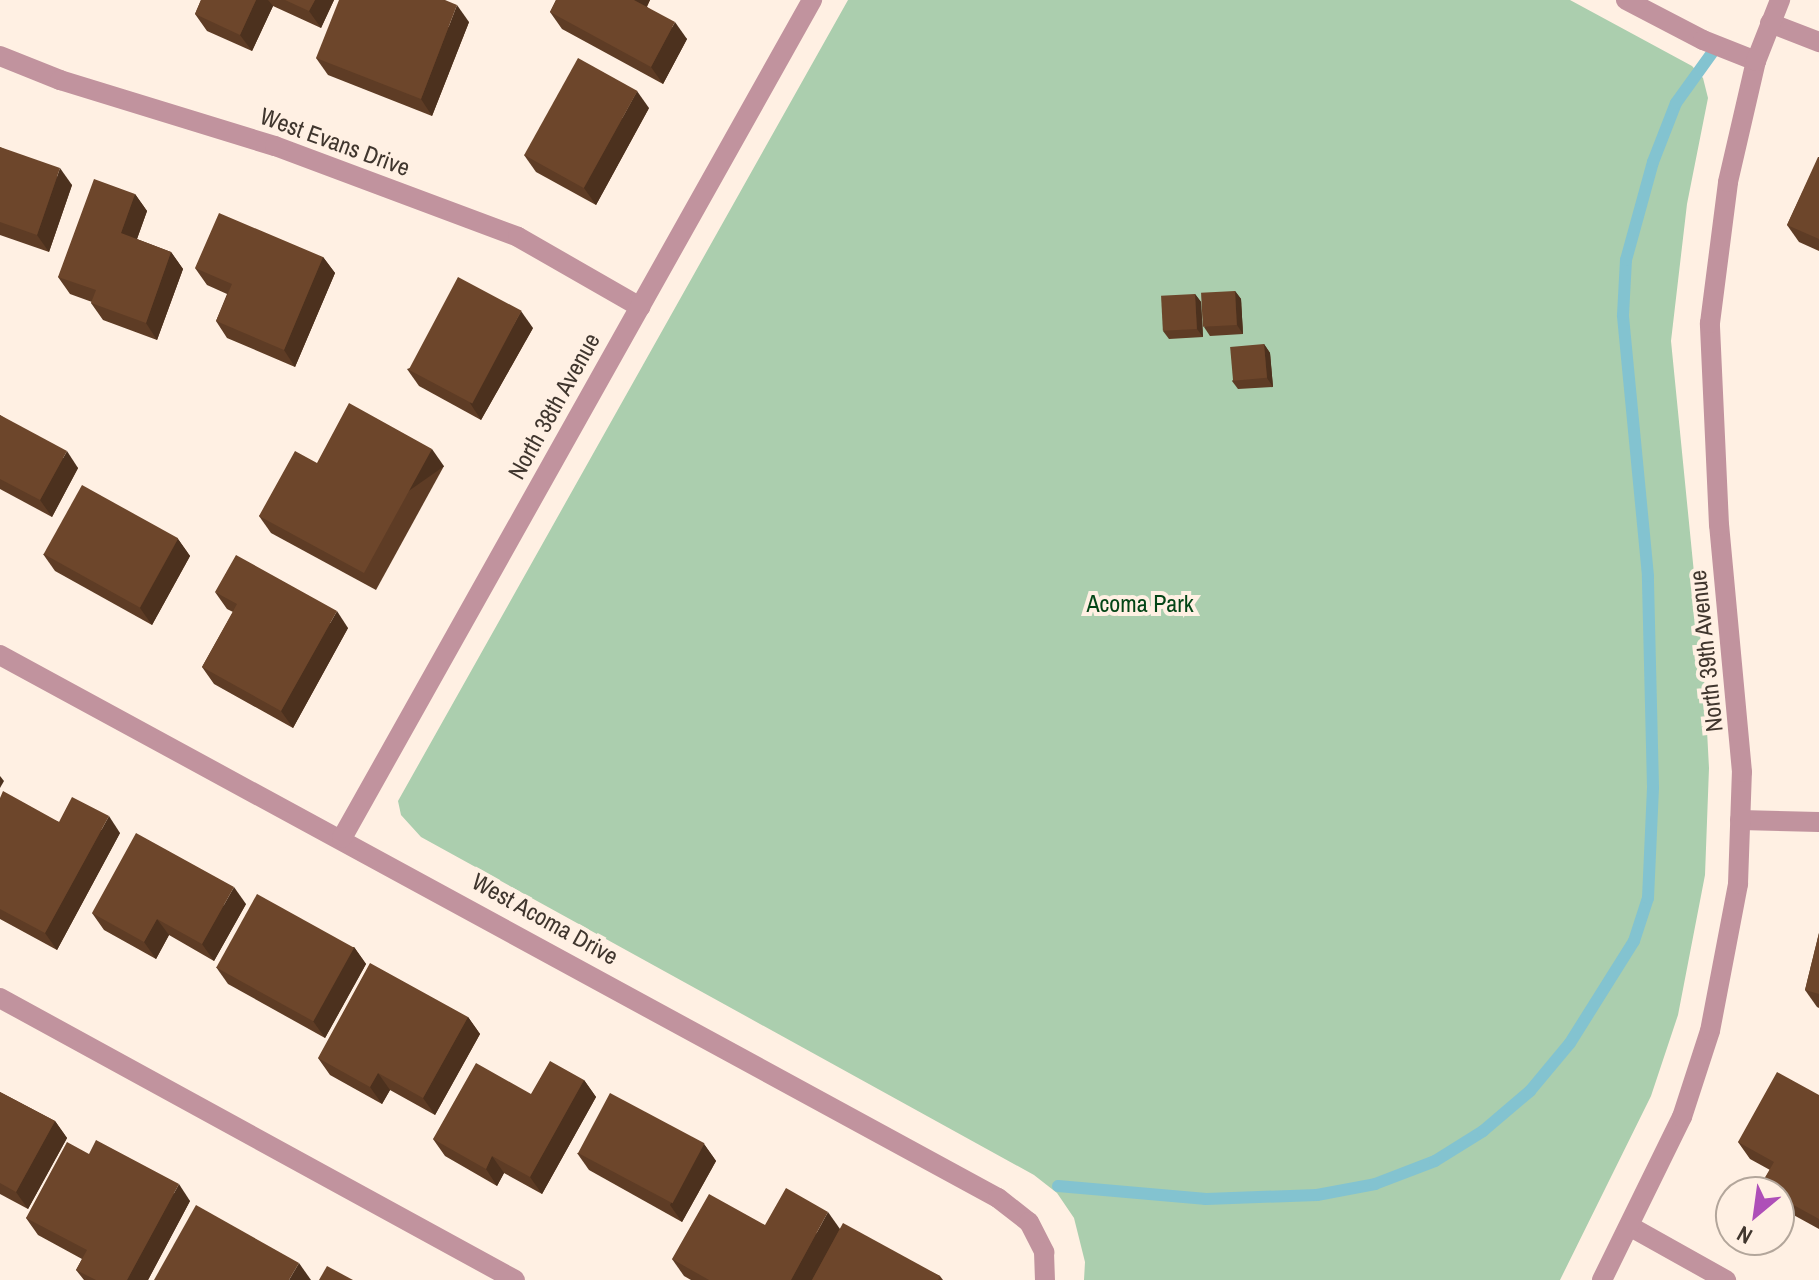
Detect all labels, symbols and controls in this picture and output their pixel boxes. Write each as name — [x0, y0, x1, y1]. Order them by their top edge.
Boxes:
street label: West Evans Drive — [256, 102, 414, 182]
street label: North 38th Avenue — [502, 327, 606, 485]
street label: North 39th Avenue — [1683, 568, 1729, 734]
park label: Acoma Park — [1086, 590, 1194, 618]
street label: West Acoma Drive — [466, 867, 624, 971]
north arrow — [1715, 1176, 1795, 1256]
text: N — [1731, 1219, 1757, 1252]

